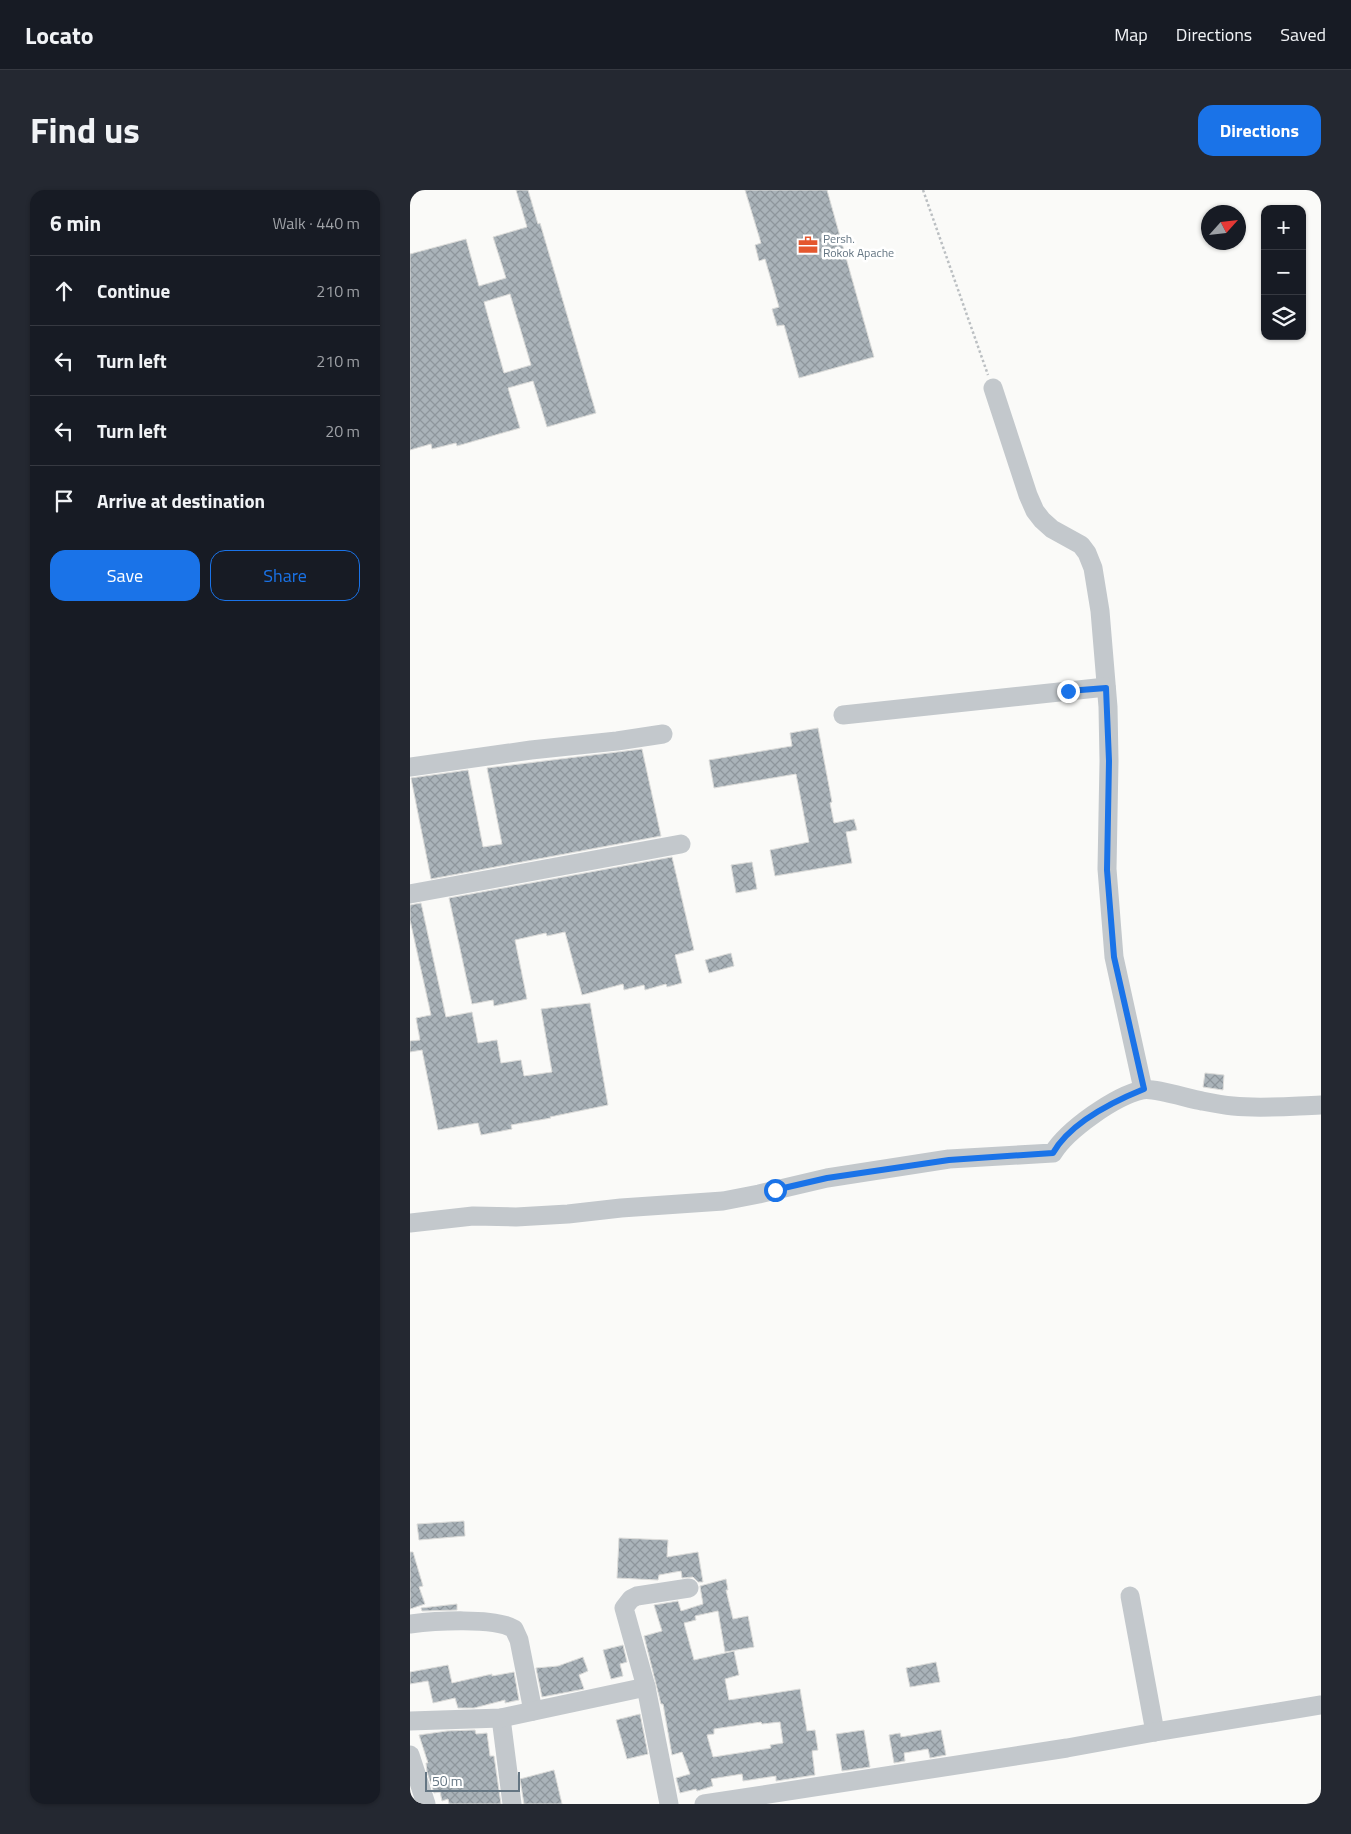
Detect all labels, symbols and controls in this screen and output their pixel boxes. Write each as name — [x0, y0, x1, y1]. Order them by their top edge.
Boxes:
text: Locato — [25, 17, 94, 53]
text: Map — [1114, 21, 1148, 48]
text: Directions — [1176, 21, 1252, 48]
text: Saved — [1280, 21, 1326, 48]
text: Find us — [30, 103, 140, 157]
button: Directions — [1198, 105, 1321, 156]
north arrow — [1201, 205, 1246, 250]
map controls — [1261, 205, 1306, 340]
button: + — [1261, 205, 1306, 250]
text: 6 min — [50, 207, 101, 239]
text: Walk · 440 m — [272, 211, 360, 235]
place label: Persh. Rokok Apache — [823, 229, 894, 262]
office icon: Persh. Rokok Apache — [797, 234, 819, 256]
button: − — [1261, 250, 1306, 295]
text: Continue — [97, 276, 170, 305]
icon: ahead — [50, 277, 78, 305]
text: 210 m — [316, 279, 360, 303]
button: layers — [1261, 295, 1306, 340]
text: Turn left — [97, 346, 167, 375]
icon: left — [50, 347, 78, 375]
text: 210 m — [316, 349, 360, 373]
text: Turn left — [97, 416, 167, 445]
icon: left — [50, 417, 78, 445]
text: 20 m — [325, 419, 360, 443]
text: Arrive at destination — [97, 486, 265, 515]
icon: arrive — [50, 487, 78, 515]
button: Save — [50, 550, 200, 601]
button: Share — [210, 550, 360, 601]
route end — [1057, 680, 1080, 703]
route start — [764, 1179, 787, 1202]
scale bar — [425, 1769, 520, 1792]
text: 50 m — [432, 1770, 462, 1791]

